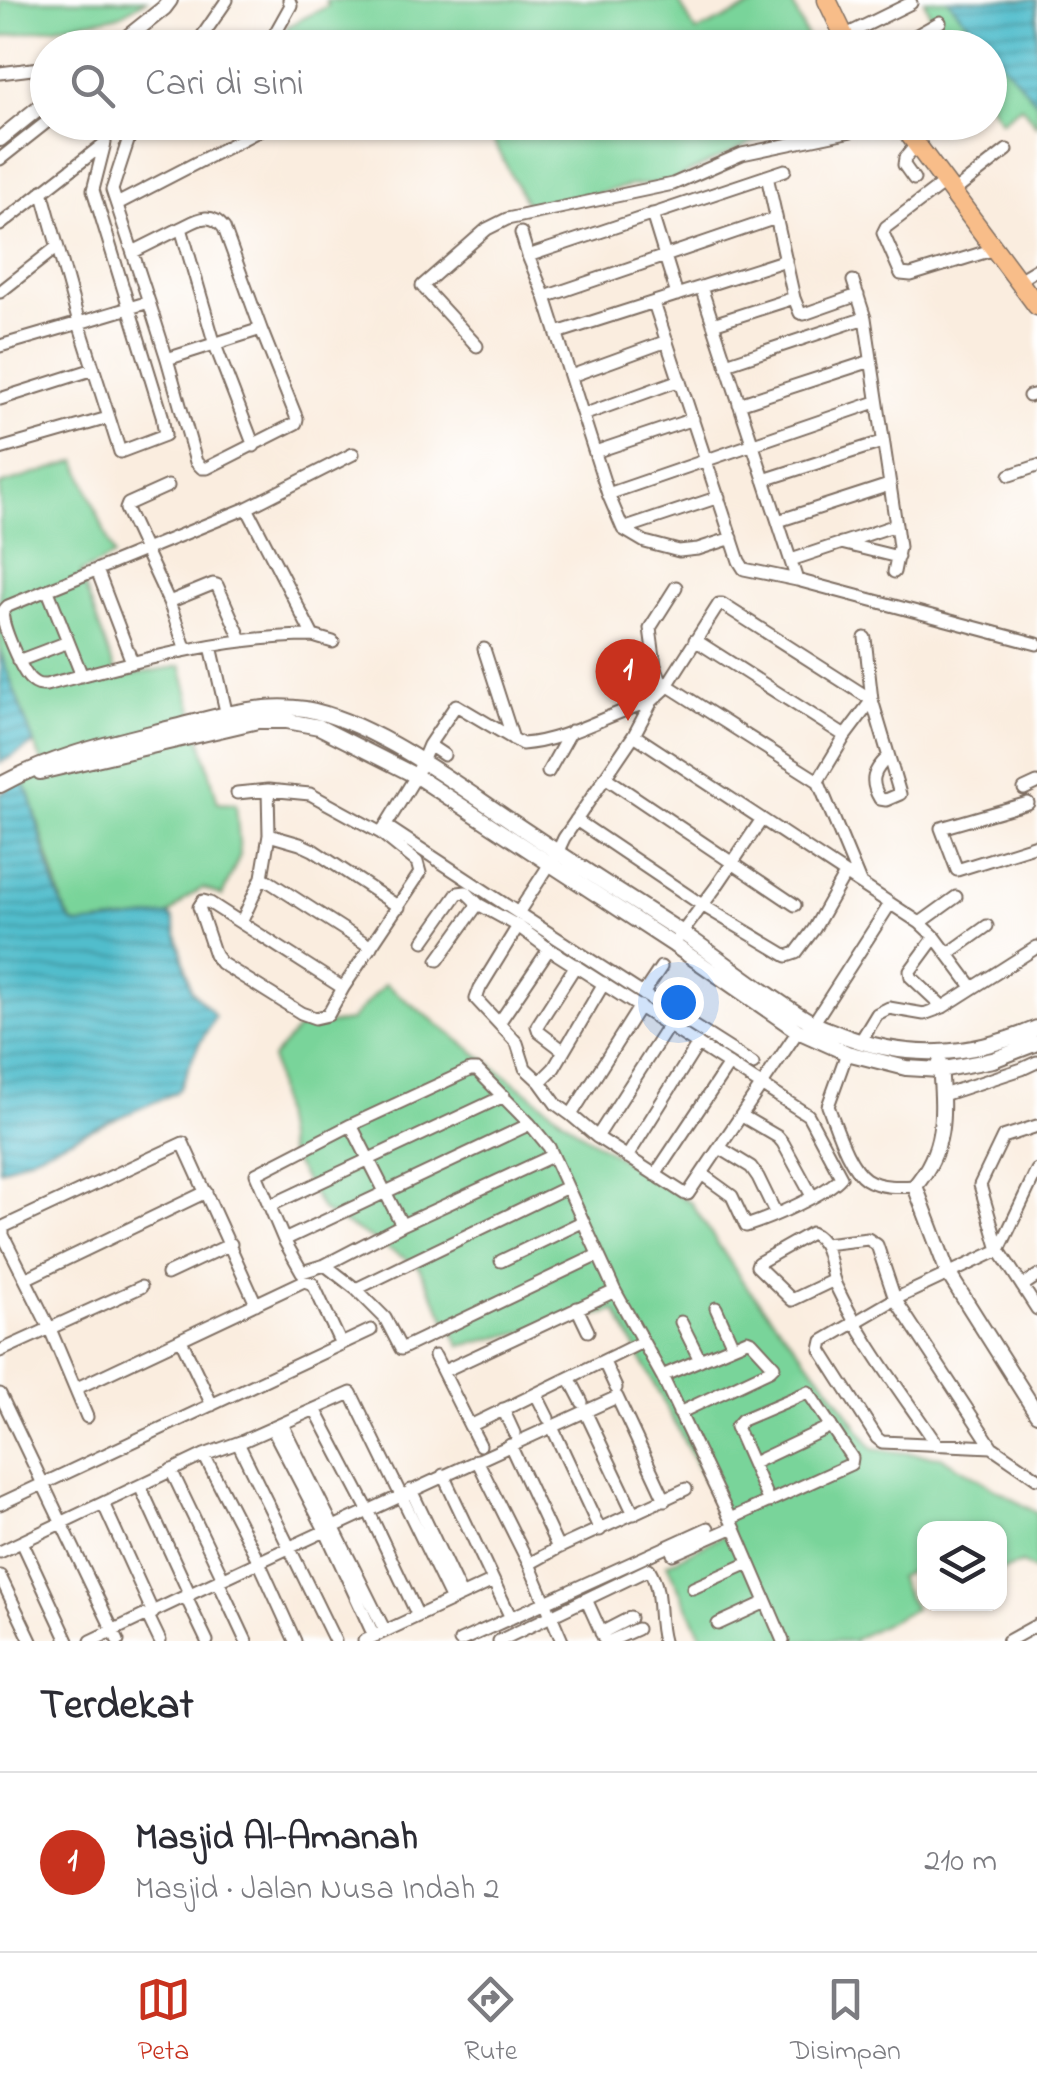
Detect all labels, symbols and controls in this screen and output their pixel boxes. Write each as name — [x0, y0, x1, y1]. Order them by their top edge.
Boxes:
search box — [30, 30, 1007, 140]
text: Cari di sini — [145, 57, 304, 113]
icon: search — [65, 58, 120, 113]
pin: 1 — [596, 638, 660, 721]
your location — [653, 977, 704, 1028]
map controls — [917, 1521, 1007, 1611]
button: layers — [917, 1521, 1007, 1611]
text: Terdekat — [40, 1676, 194, 1737]
text: Masjid Al-Amanah — [135, 1811, 418, 1867]
text: 1 — [67, 1839, 78, 1886]
text: 210 m — [924, 1839, 997, 1886]
text: Masjid · Jalan Nusa Indah 2 — [135, 1867, 499, 1914]
tab: Peta — [136, 1972, 191, 2073]
tab: Rute — [463, 1972, 518, 2073]
tab: Disimpan — [790, 1972, 901, 2073]

